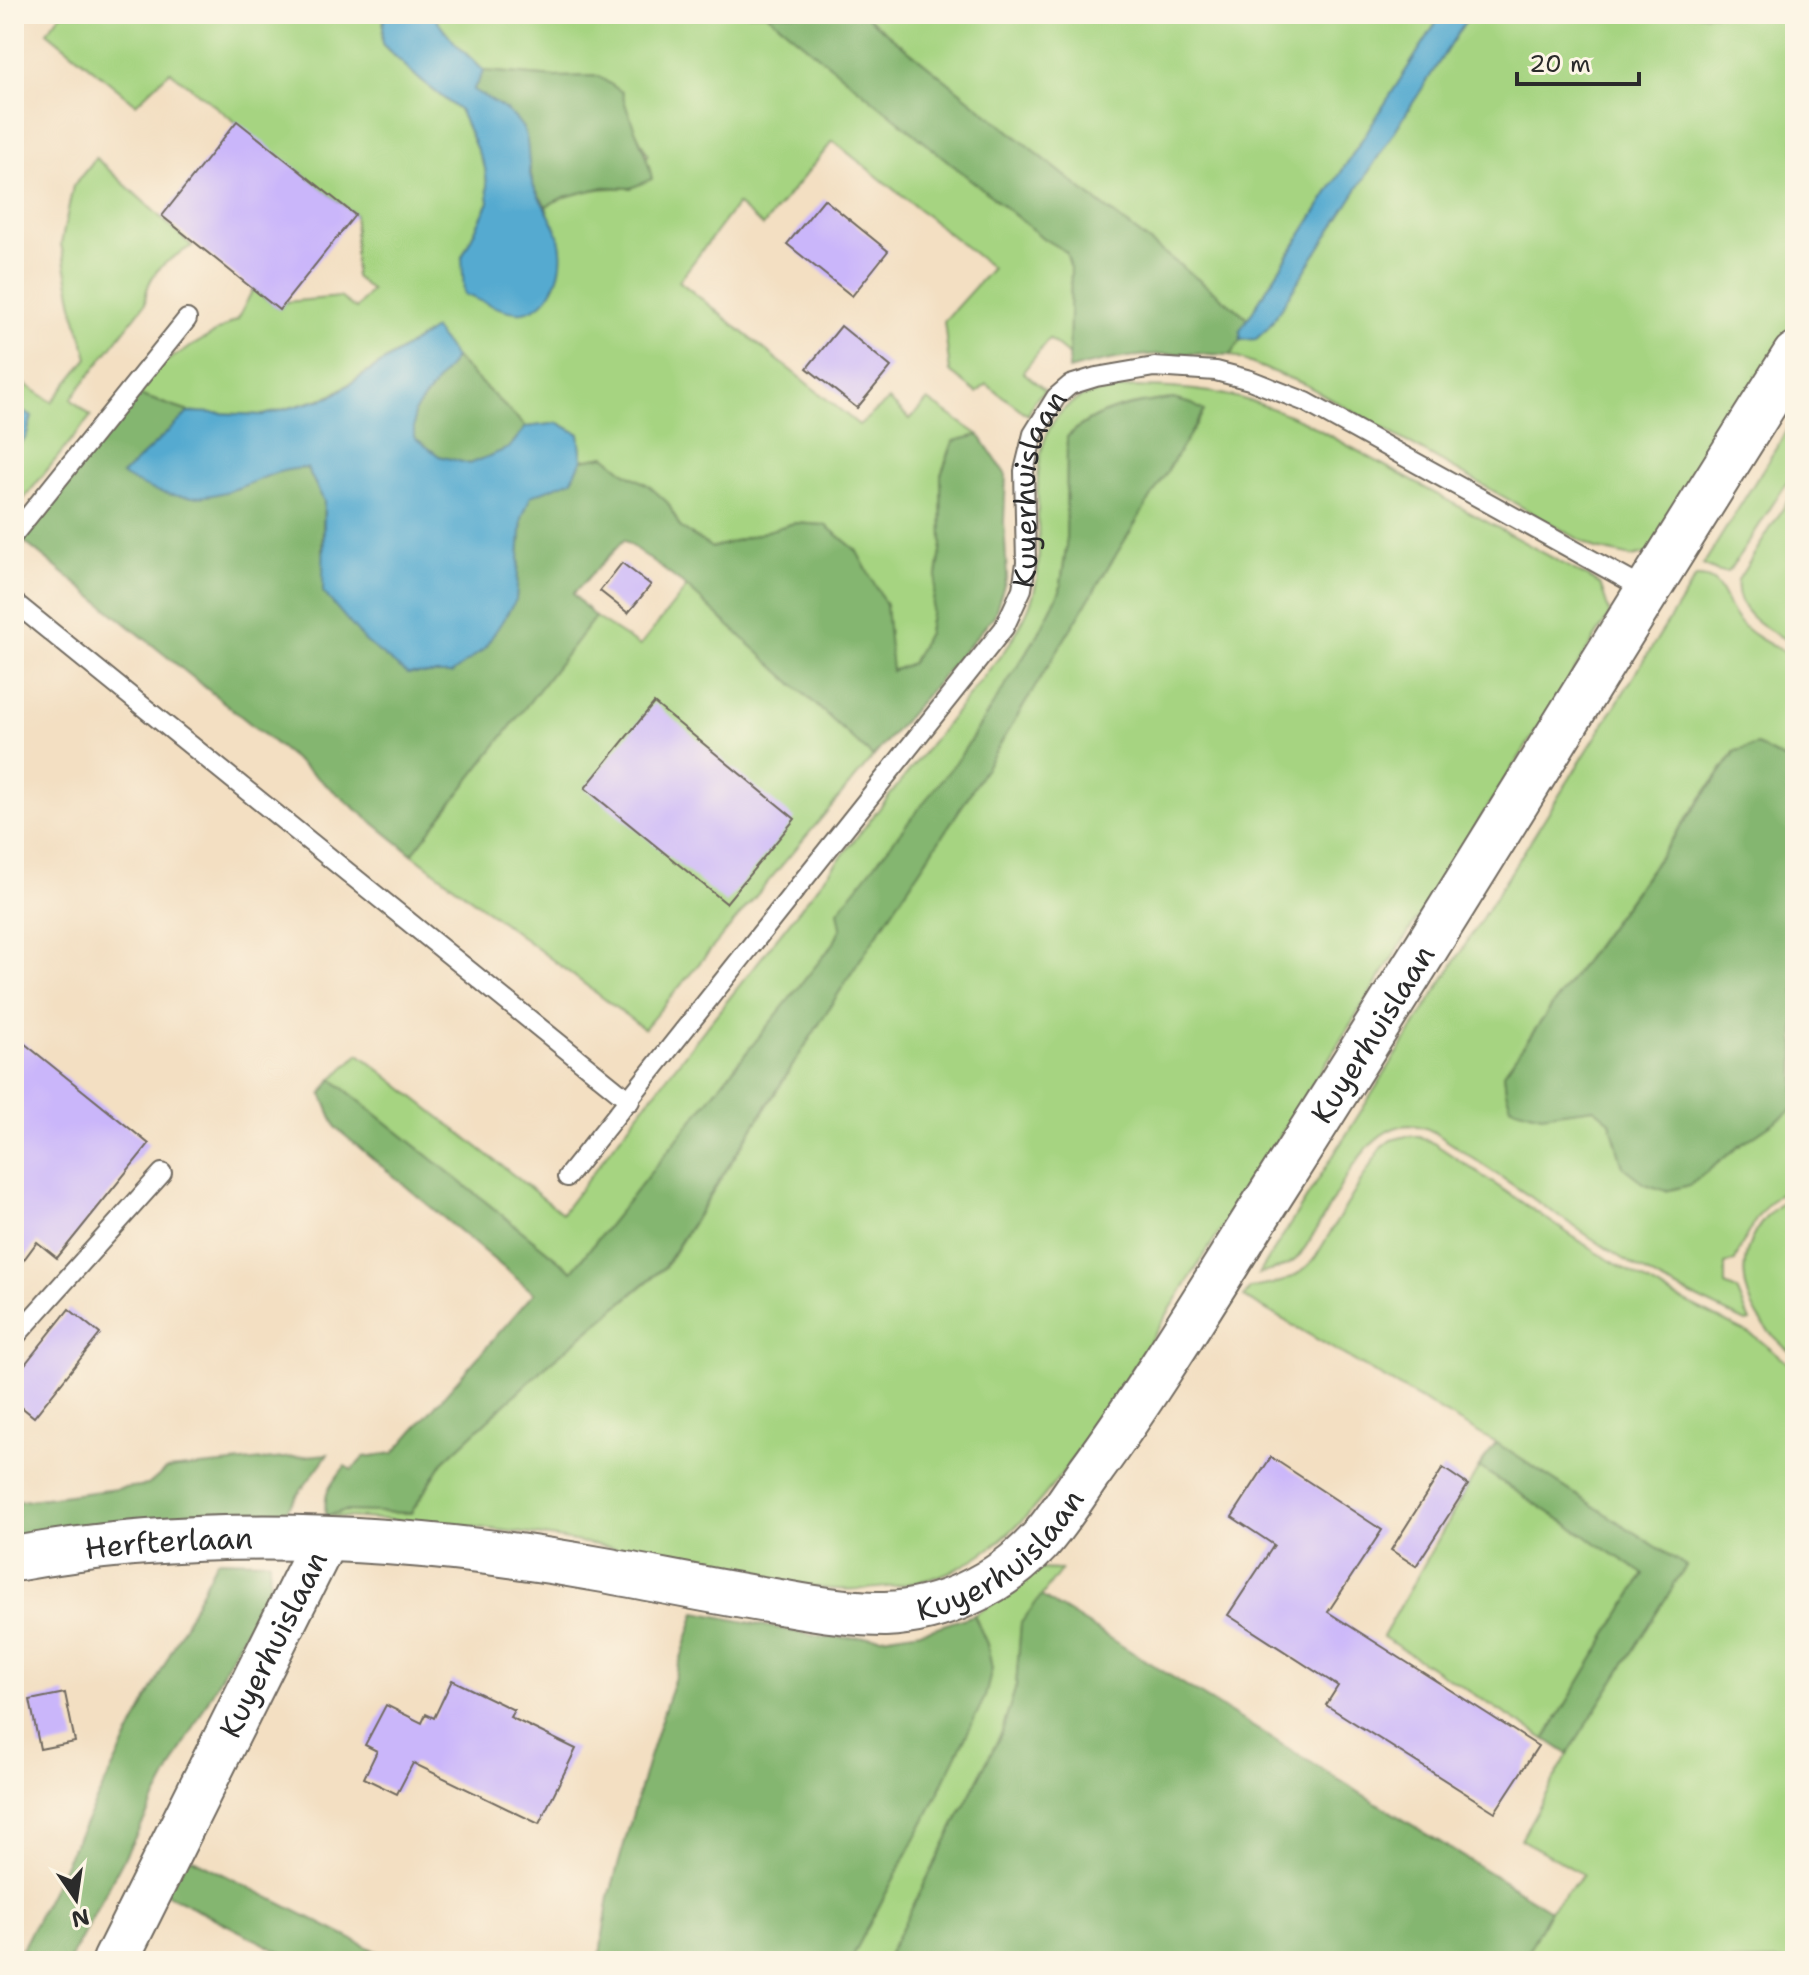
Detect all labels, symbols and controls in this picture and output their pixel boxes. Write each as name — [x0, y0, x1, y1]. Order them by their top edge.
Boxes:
scale bar — [1517, 36, 1639, 86]
text: 20 m — [1529, 48, 1591, 80]
street label: Kuyerhuislaan — [1002, 382, 1076, 591]
street label: Kuyerhuislaan — [1301, 937, 1444, 1131]
street label: Kuyerhuislaan — [912, 1481, 1093, 1630]
street label: Herfterlaan — [83, 1517, 253, 1569]
street label: Kuyerhuislaan — [209, 1544, 336, 1744]
north arrow — [36, 1859, 116, 1939]
text: N — [69, 1902, 92, 1934]

